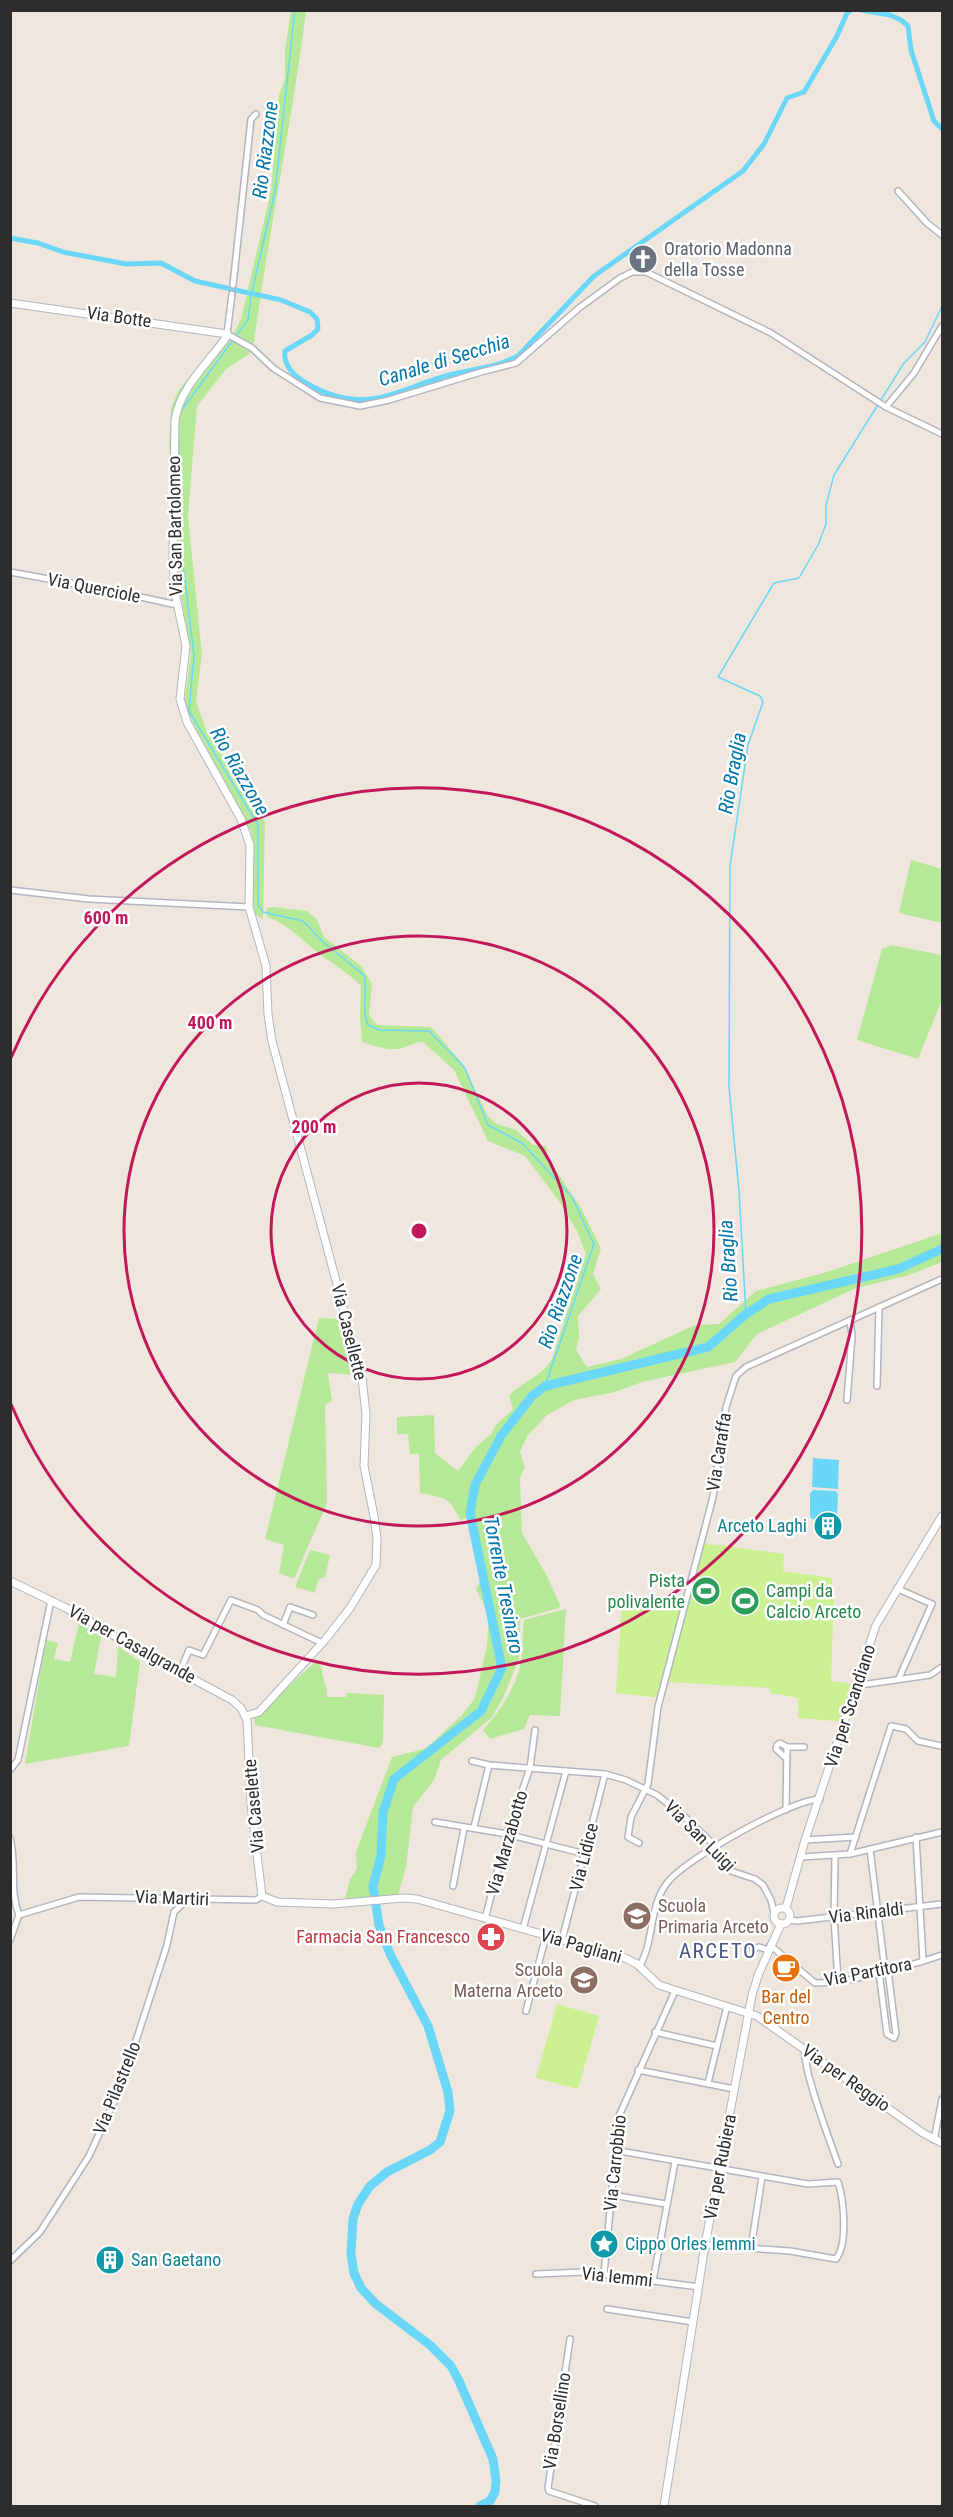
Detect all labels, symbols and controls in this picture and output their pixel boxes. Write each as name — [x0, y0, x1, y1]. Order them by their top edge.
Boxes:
water label: Rio Riazzone — [247, 100, 283, 200]
place label: Oratorio Madonna della Tosse — [664, 238, 792, 280]
church icon: Oratorio Madonna della Tosse — [627, 243, 659, 275]
street label: Via Botte — [85, 302, 153, 331]
water label: Canale di Secchia — [376, 329, 512, 391]
street label: Via San Bartolomeo — [163, 456, 186, 596]
street label: Via Querciole — [46, 568, 142, 607]
water label: Rio Riazzone — [205, 722, 275, 820]
water label: Rio Braglia — [713, 730, 751, 816]
text: 600 m — [84, 907, 128, 928]
text: 400 m — [188, 1012, 232, 1033]
text: 200 m — [292, 1116, 336, 1137]
water label: Rio Braglia — [713, 1219, 743, 1303]
centre of rings — [409, 1221, 429, 1241]
water label: Rio Riazzone — [533, 1251, 587, 1351]
street label: Via Casellette — [327, 1282, 372, 1382]
street label: Via Caraffa — [702, 1411, 735, 1493]
building icon: Arceto Laghi — [812, 1510, 844, 1542]
water label: Torrente Tresinaro — [479, 1514, 529, 1656]
place label: Arceto Laghi — [717, 1515, 807, 1536]
place label: Pista polivalente — [608, 1570, 685, 1612]
sports icon: Pista polivalente — [690, 1575, 722, 1607]
place label: Campi da Calcio Arceto — [766, 1580, 861, 1622]
sports icon: Campi da Calcio Arceto — [729, 1585, 761, 1617]
street label: Via per Casalgrande — [65, 1600, 200, 1687]
street label: Via per Scandiano — [820, 1642, 879, 1770]
street label: Via Caselette — [239, 1758, 268, 1854]
street label: Via Marzabotto — [481, 1788, 532, 1898]
street label: Via San Luigi — [660, 1796, 740, 1876]
street label: Via Lidice — [565, 1821, 602, 1893]
street label: Via Martiri — [135, 1886, 209, 1909]
place label: Scuola Primaria Arceto — [658, 1895, 769, 1937]
street label: Via Rinaldi — [827, 1897, 905, 1928]
school or university icon: Scuola Primaria Arceto — [621, 1900, 653, 1932]
pharmacy icon: Farmacia San Francesco — [475, 1921, 507, 1953]
street label: Via Pagliani — [538, 1924, 624, 1967]
place label: Farmacia San Francesco — [296, 1926, 470, 1947]
district label: ARCETO — [679, 1939, 757, 1963]
cafe icon: Bar del Centro — [770, 1952, 802, 1984]
street label: Via Partitora — [822, 1953, 913, 1990]
place label: Scuola Materna Arceto — [453, 1959, 563, 2001]
school or university icon: Scuola Materna Arceto — [568, 1964, 600, 1996]
place label: Bar del Centro — [761, 1986, 811, 2028]
street label: Via Pilastrello — [88, 2038, 145, 2137]
street label: Via per Reggio — [798, 2039, 894, 2116]
street label: Via per Rubiera — [699, 2112, 740, 2222]
street label: Via Carrobbio — [599, 2114, 630, 2212]
place icon: Cippo Orles Iemmi — [588, 2228, 620, 2260]
place label: Cippo Orles Iemmi — [625, 2233, 756, 2254]
building icon: San Gaetano — [94, 2244, 126, 2276]
place label: San Gaetano — [131, 2249, 221, 2270]
street label: Via Iemmi — [581, 2262, 654, 2291]
street label: Via Borsellino — [538, 2371, 575, 2471]

